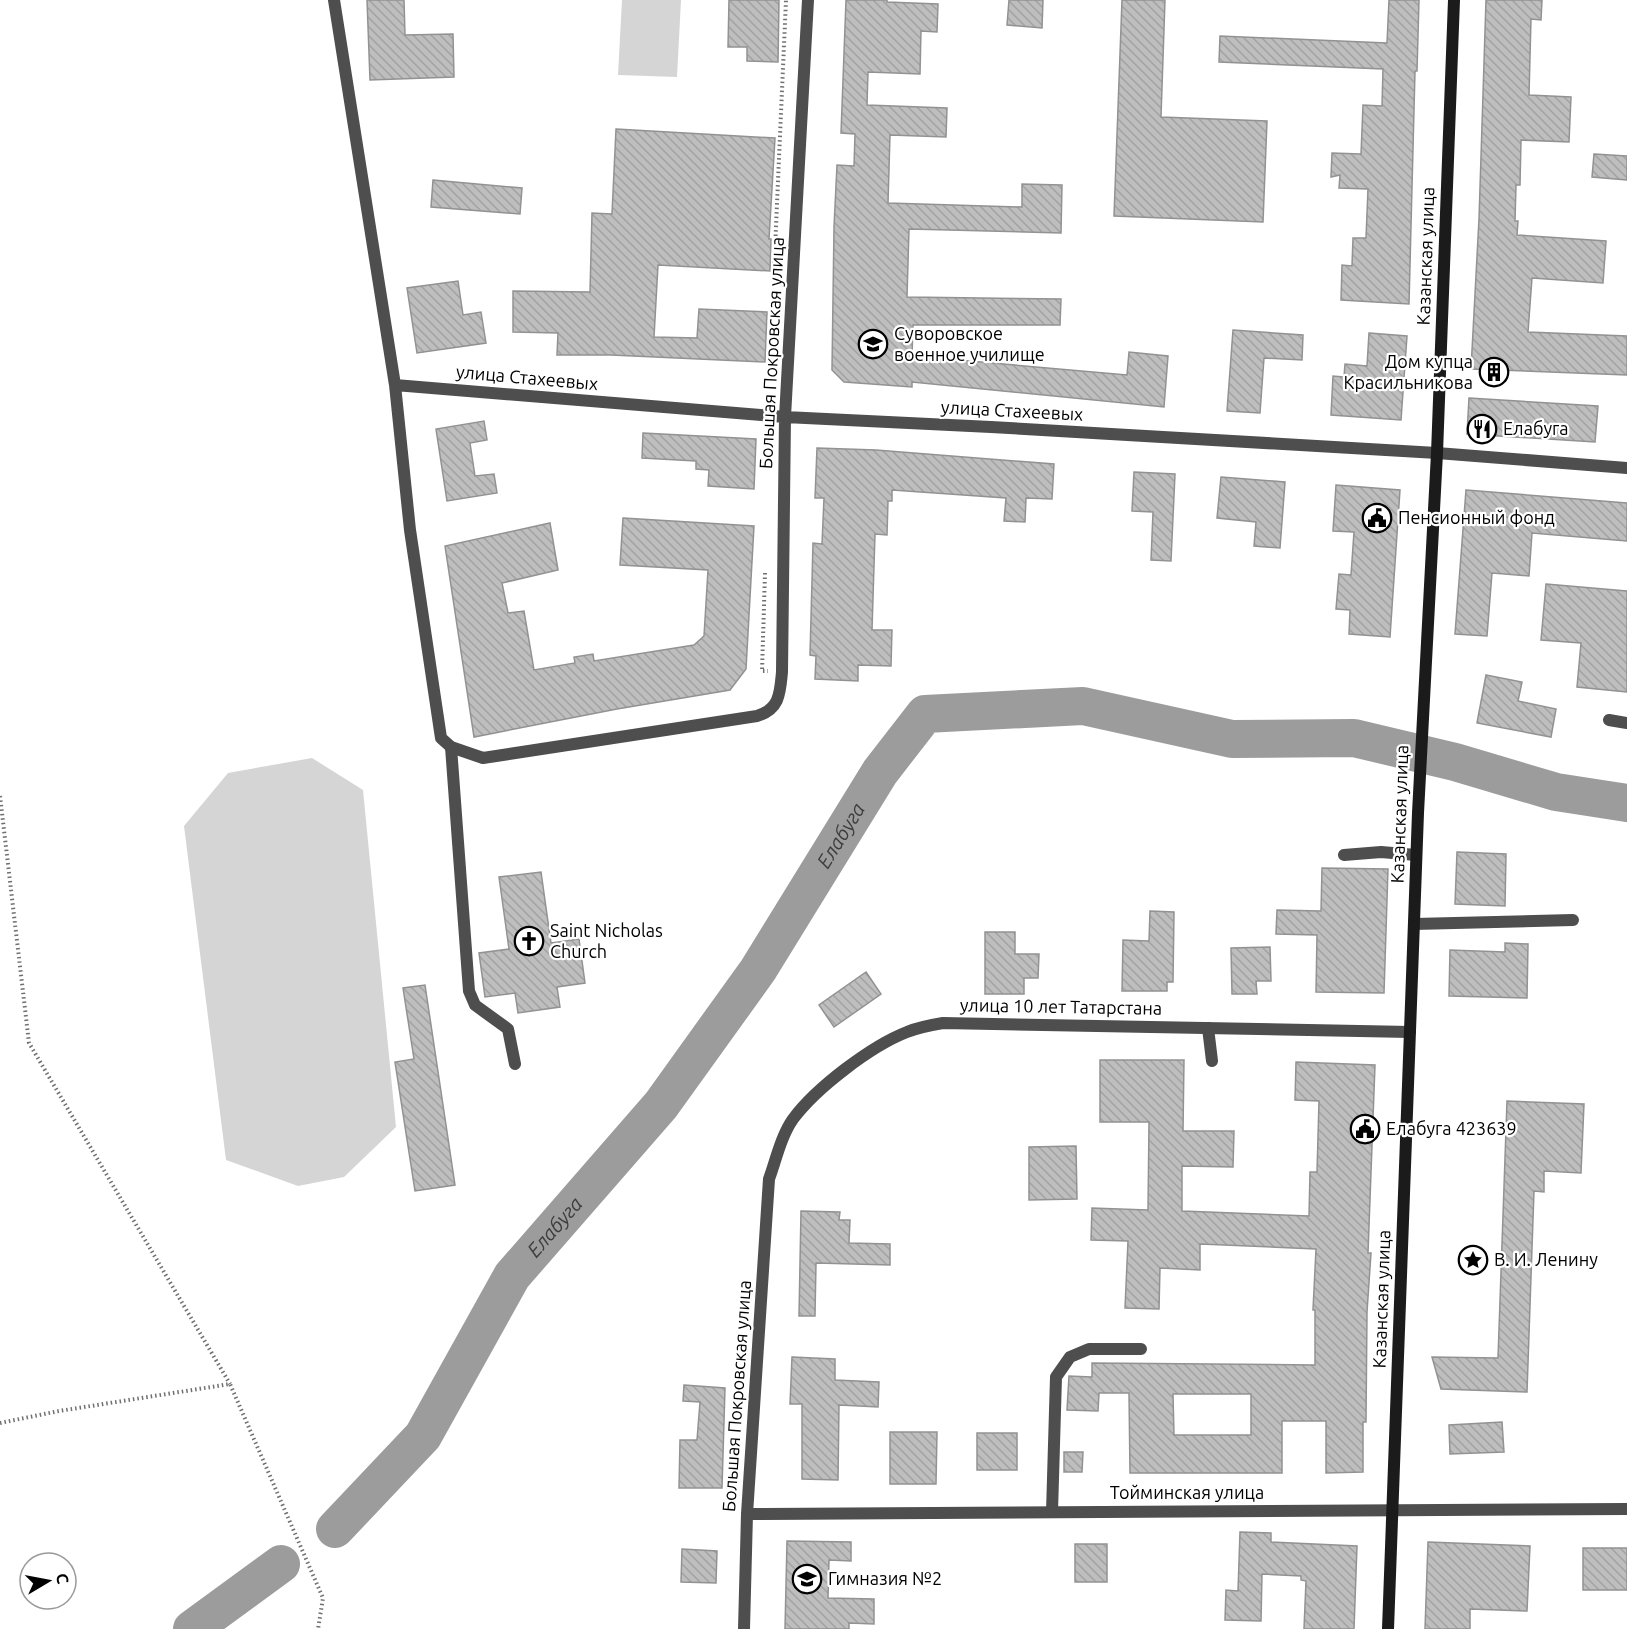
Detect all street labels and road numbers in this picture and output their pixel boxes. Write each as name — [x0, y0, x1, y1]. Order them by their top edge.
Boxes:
street label: Казанская улица — [1413, 186, 1437, 326]
street label: Большая Покровская улица — [755, 236, 787, 469]
street label: улица Стахеевых — [455, 361, 599, 393]
street label: улица Стахеевых — [940, 396, 1084, 424]
street label: Казанская улица — [1387, 744, 1411, 884]
street label: улица 10 лет Татарстана — [960, 994, 1162, 1018]
street label: Казанская улица — [1369, 1229, 1393, 1369]
street label: Большая Покровская улица — [718, 1279, 754, 1512]
street label: Тойминская улица — [1110, 1482, 1264, 1502]

